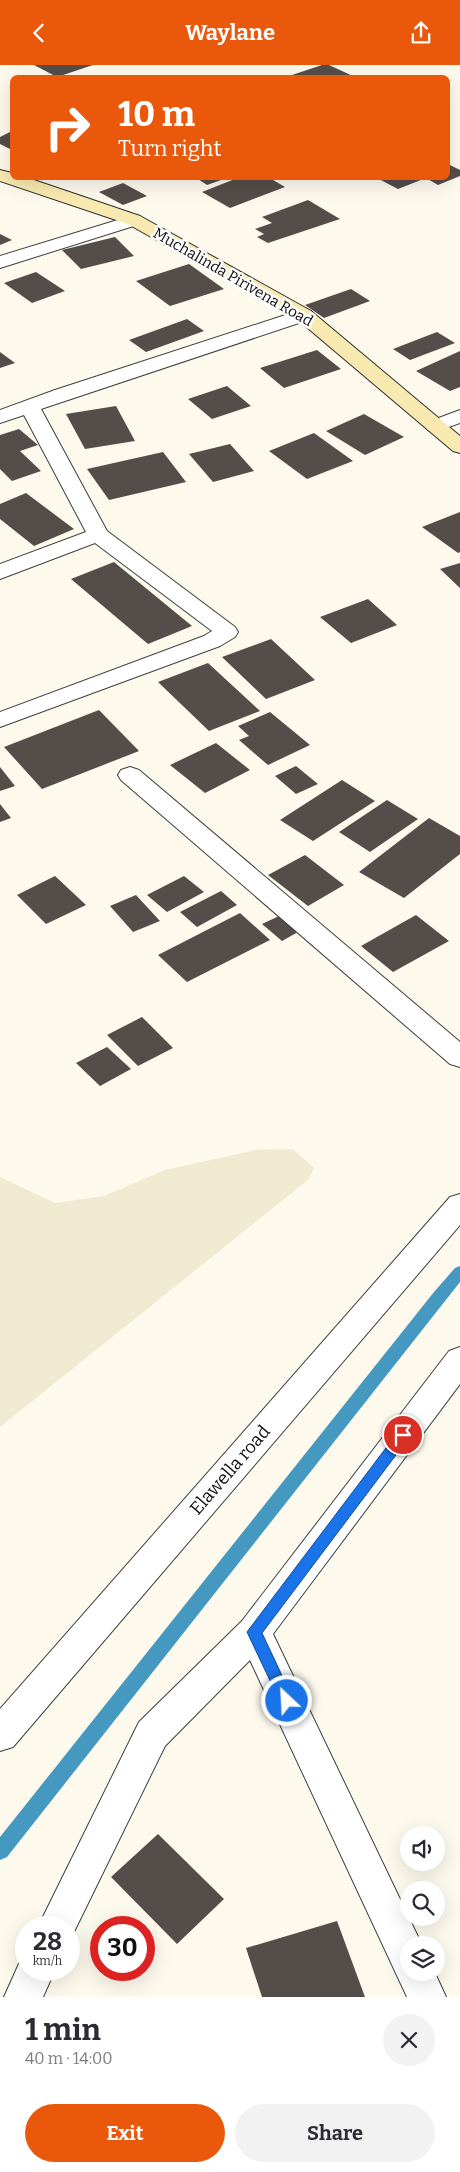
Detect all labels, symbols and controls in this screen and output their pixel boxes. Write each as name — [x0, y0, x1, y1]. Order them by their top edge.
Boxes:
icon: back — [25, 19, 53, 47]
text: Waylane — [185, 19, 275, 46]
icon: share — [407, 19, 435, 47]
text: 10 m — [118, 93, 195, 135]
icon: right — [35, 95, 100, 160]
text: Turn right — [118, 135, 221, 162]
street label: Muchalinda Pirivena Road — [150, 224, 316, 330]
pin — [382, 1414, 424, 1456]
street label: Elawella road — [185, 1421, 275, 1519]
icon: arrive — [389, 1421, 417, 1449]
position arrow — [260, 1674, 312, 1726]
map controls — [400, 1826, 445, 1981]
button: sound — [400, 1826, 445, 1871]
button: search — [400, 1881, 445, 1926]
speed limit sign: 30 — [90, 1916, 155, 1981]
text: 28 — [33, 1927, 62, 1957]
button: layers — [400, 1936, 445, 1981]
text: km/h — [33, 1954, 62, 1968]
text: 1 min — [25, 2012, 101, 2048]
button: close — [383, 2014, 435, 2066]
text: 40 m · 14:00 — [25, 2049, 113, 2068]
button: Exit — [25, 2104, 225, 2162]
button: Share — [235, 2104, 435, 2162]

